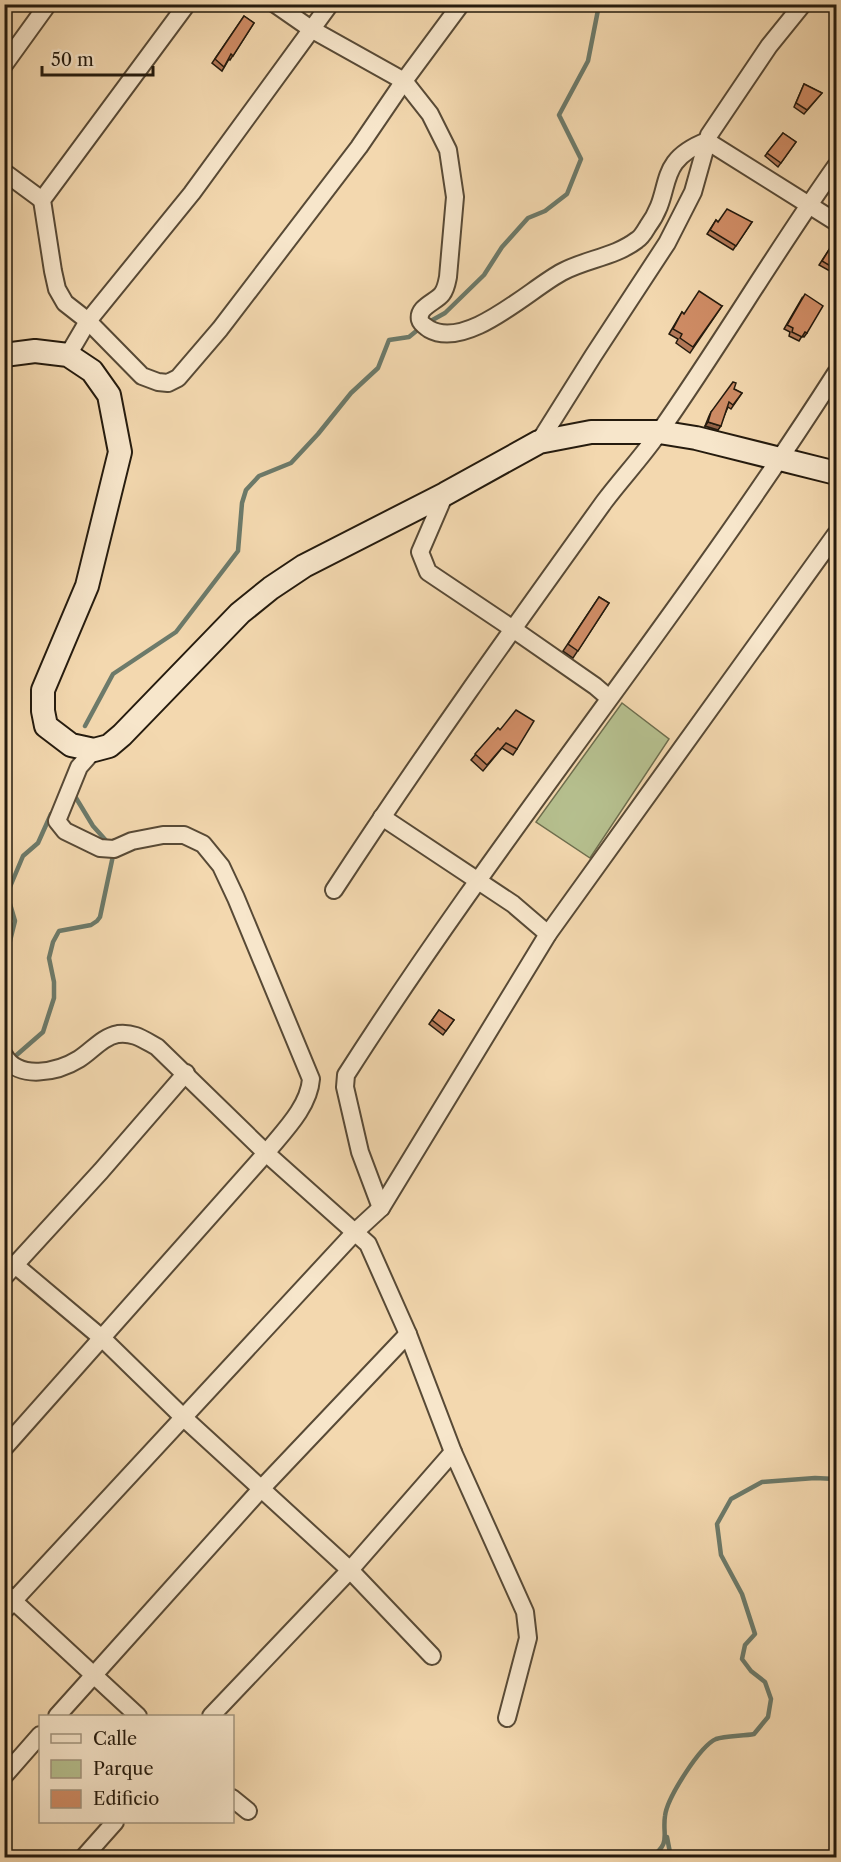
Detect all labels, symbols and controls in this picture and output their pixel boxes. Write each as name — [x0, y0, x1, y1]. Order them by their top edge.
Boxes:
scale bar — [42, 39, 153, 77]
text: 50 m — [51, 49, 94, 71]
legend — [39, 1715, 234, 1823]
text: Calle — [93, 1728, 137, 1750]
text: Parque — [93, 1758, 154, 1780]
text: Edificio — [93, 1788, 159, 1810]

